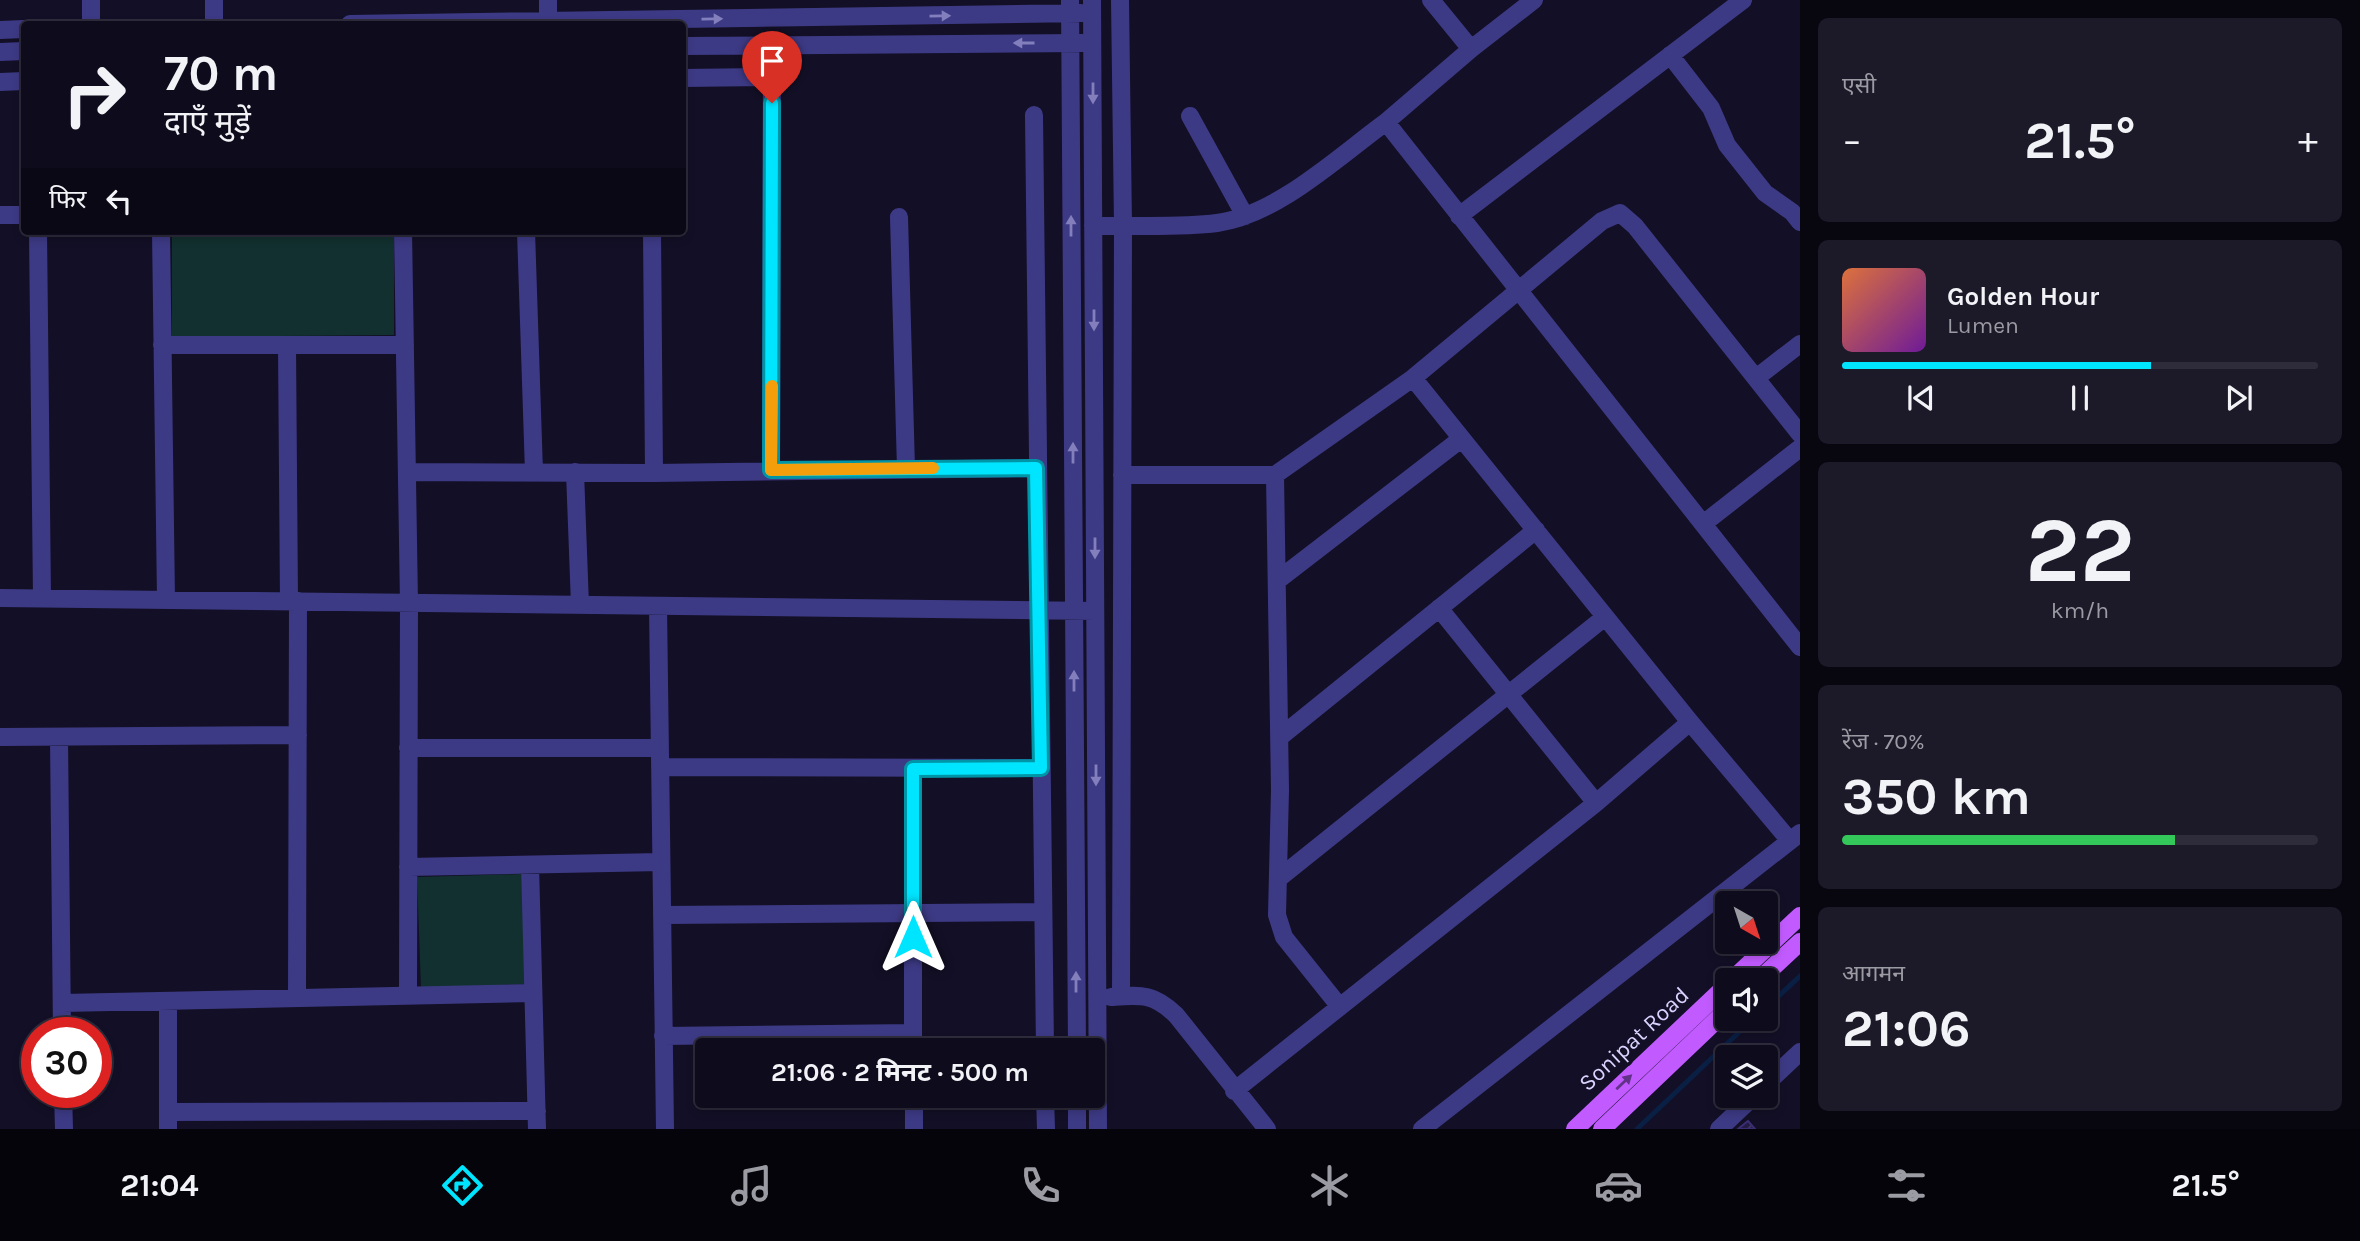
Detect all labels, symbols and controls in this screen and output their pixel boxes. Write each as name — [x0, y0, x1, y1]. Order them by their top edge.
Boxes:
one-way arrow — [929, 10, 951, 21]
one-way arrow — [701, 13, 723, 25]
pin — [742, 31, 802, 103]
one-way arrow — [1013, 37, 1035, 49]
icon: arrive — [753, 42, 791, 80]
text: 70 m — [164, 45, 278, 102]
icon: right — [49, 49, 140, 140]
text: एसी — [1842, 72, 1876, 99]
one-way arrow — [1087, 82, 1099, 104]
text: दाएँ मुड़ें — [164, 104, 251, 141]
text: 21.5° — [2024, 110, 2136, 171]
text: − — [1842, 118, 1862, 163]
text: + — [2298, 118, 2318, 163]
icon: left — [100, 182, 138, 220]
text: फिर — [49, 184, 86, 215]
one-way arrow — [1065, 215, 1077, 237]
text: Golden Hour — [1947, 281, 2099, 312]
one-way arrow — [1088, 309, 1100, 331]
text: Lumen — [1947, 312, 2019, 339]
icon: previous — [1902, 379, 1940, 417]
icon: pause — [2061, 379, 2099, 417]
icon: next — [2220, 379, 2258, 417]
one-way arrow — [1067, 442, 1079, 464]
text: 22 — [2025, 498, 2135, 604]
one-way arrow — [1089, 537, 1101, 559]
text: km/h — [2051, 597, 2109, 624]
one-way arrow — [1068, 670, 1080, 692]
text: रेंज · 70% — [1842, 728, 1925, 755]
one-way arrow — [1090, 764, 1102, 786]
text: 350 km — [1842, 766, 2031, 827]
north arrow — [1715, 891, 1778, 954]
map controls — [1715, 891, 1778, 1108]
position arrow — [876, 900, 950, 974]
text: आगमन — [1842, 960, 1905, 987]
button: sound — [1715, 968, 1778, 1031]
one-way arrow — [1070, 971, 1082, 993]
street label: Sonipat Road — [1573, 981, 1695, 1097]
text: 21:06 — [1842, 998, 1970, 1059]
speed limit sign: 30 — [21, 1017, 112, 1108]
button: layers — [1715, 1045, 1778, 1108]
text: 21:06 · 2 मिनट · 500 m — [771, 1057, 1029, 1088]
one-way arrow — [1615, 1075, 1632, 1091]
icon: directions — [438, 1161, 487, 1210]
icon: music — [727, 1161, 776, 1210]
icon: phone — [1016, 1161, 1065, 1210]
icon: climate — [1305, 1161, 1354, 1210]
icon: car — [1594, 1161, 1643, 1210]
icon: filters — [1882, 1161, 1931, 1210]
text: 21:04 — [120, 1167, 199, 1204]
text: 21.5° — [2171, 1167, 2240, 1204]

